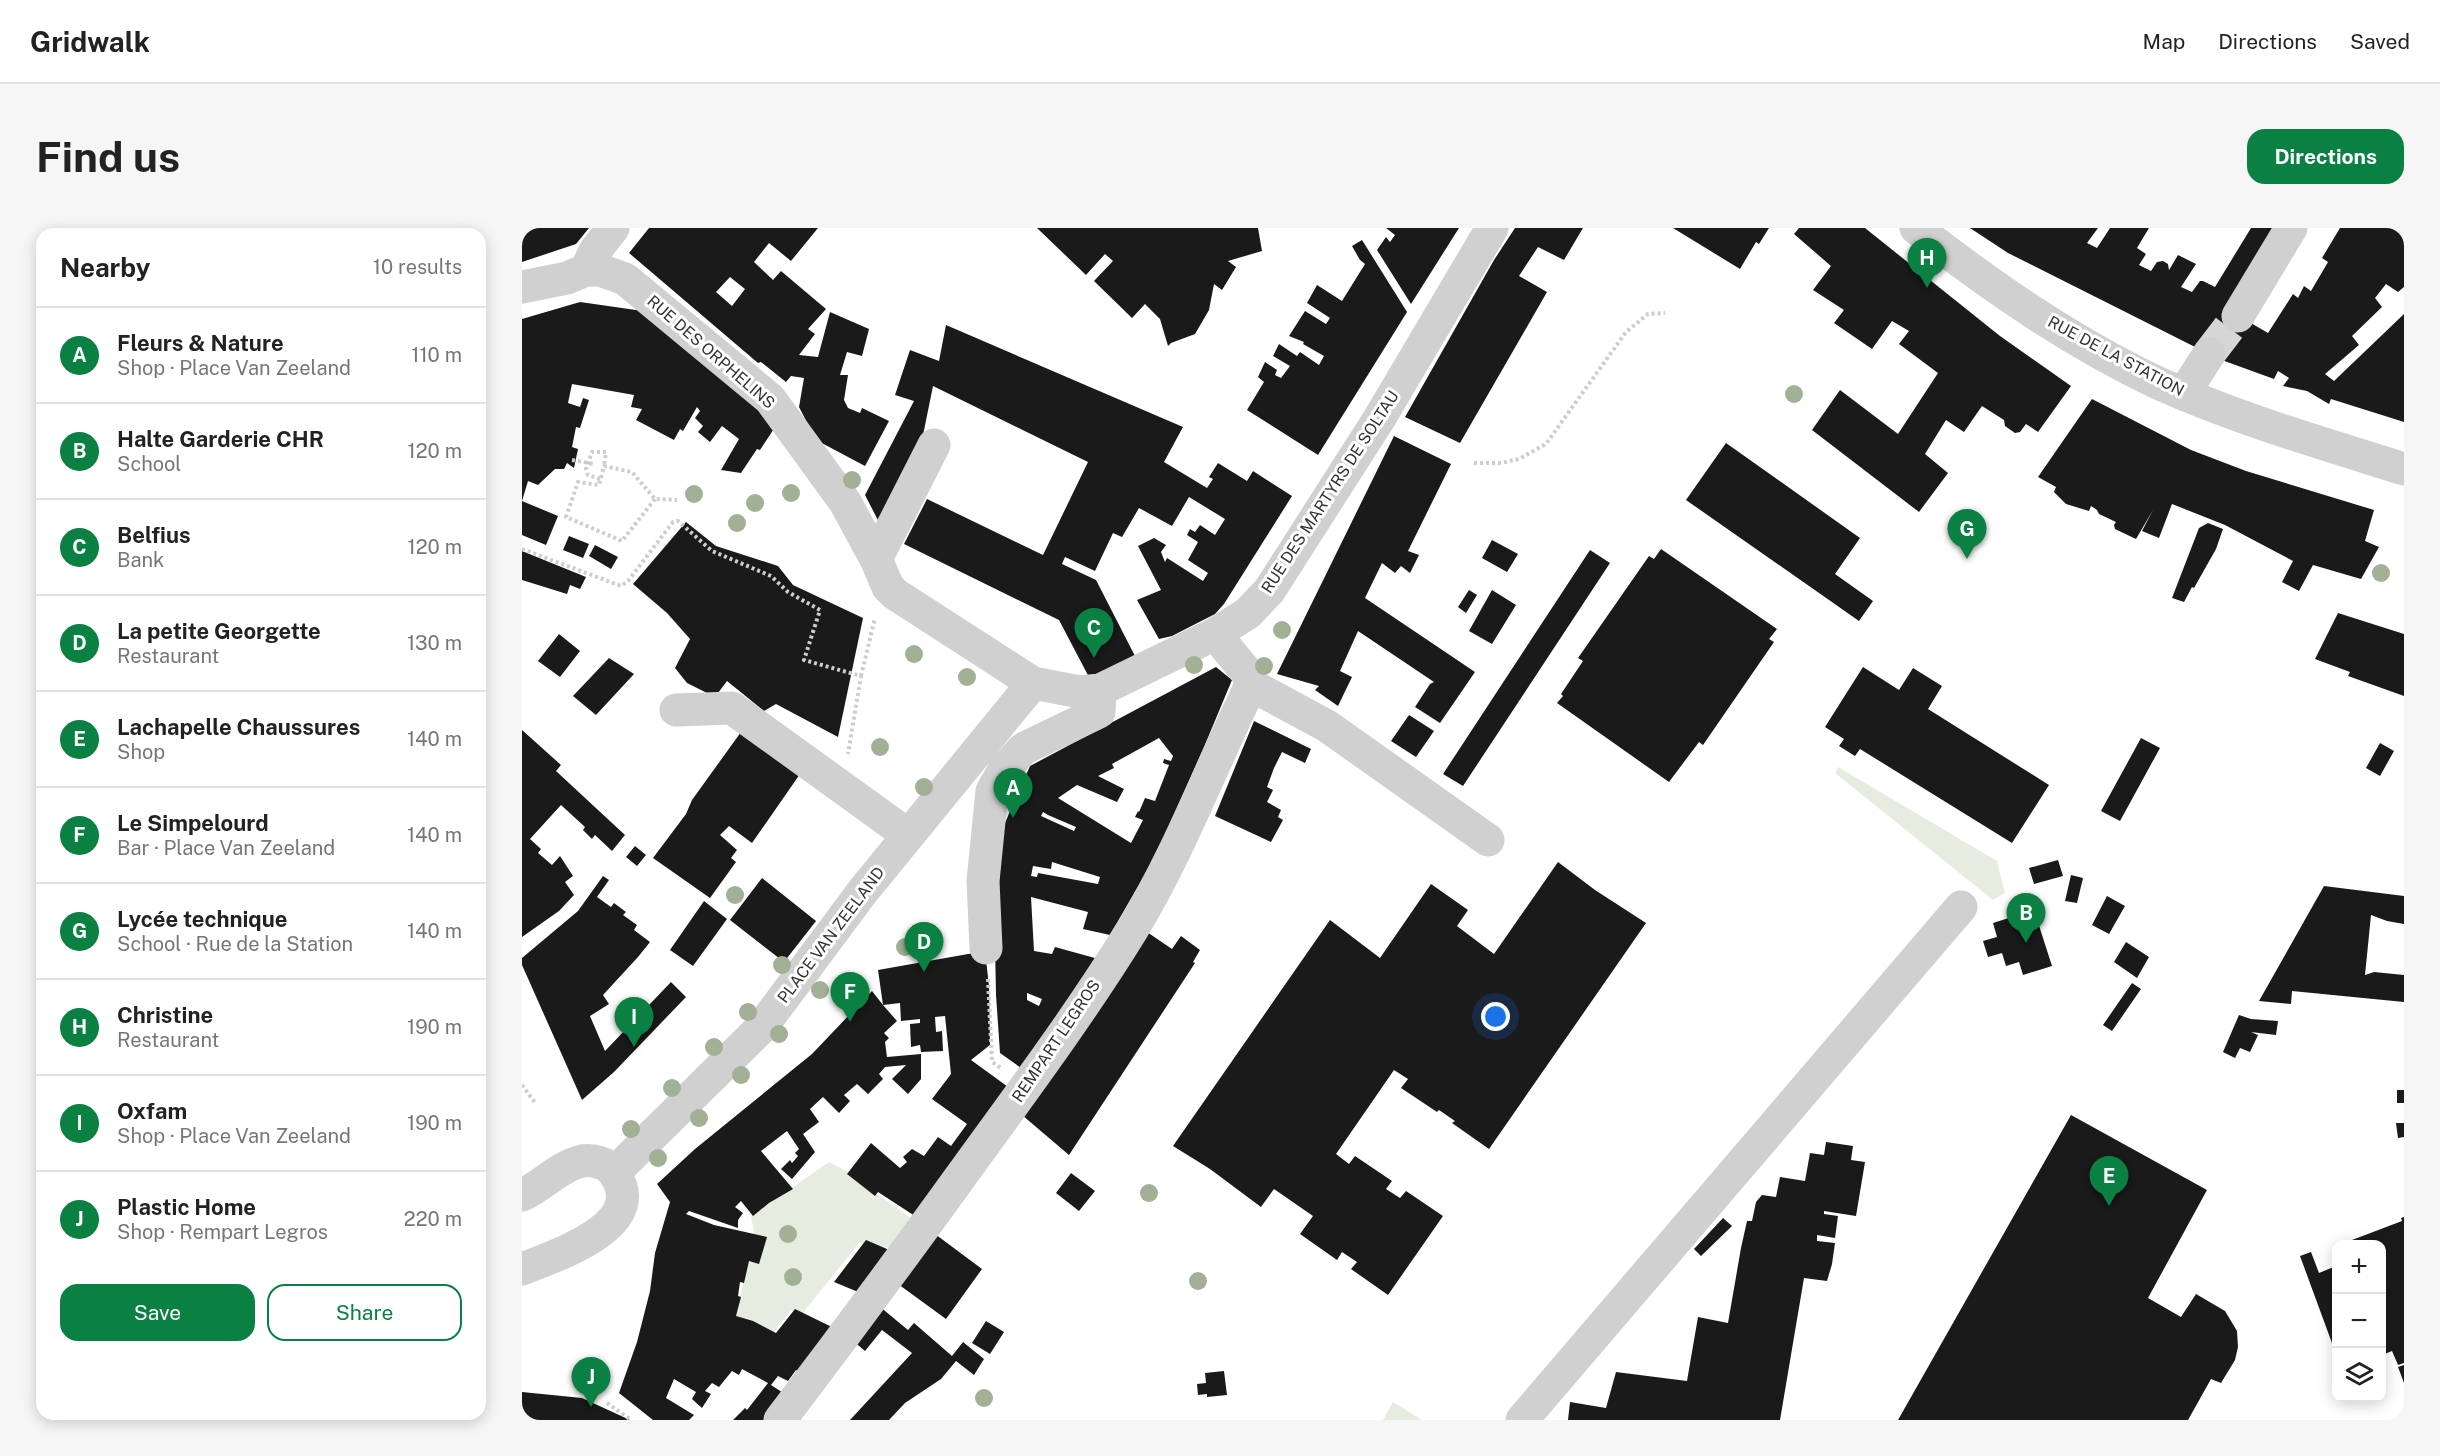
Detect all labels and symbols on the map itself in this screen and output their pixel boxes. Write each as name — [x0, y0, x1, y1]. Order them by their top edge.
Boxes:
pin: H — [1908, 238, 1946, 288]
street label: RUE DES ORPHELINS — [643, 291, 779, 413]
street label: RUE DE LA STATION — [2045, 312, 2187, 400]
street label: RUE DES MARTYRS DE SOLTAU — [1257, 387, 1403, 597]
pin: G — [1948, 510, 1986, 559]
pin: C — [1074, 608, 1114, 658]
pin: A — [994, 768, 1032, 818]
street label: PLACE VAN ZEELAND — [774, 863, 888, 1007]
pin: B — [2006, 894, 2046, 943]
pin: D — [904, 922, 944, 972]
pin: F — [830, 972, 870, 1022]
street label: REMPART LEGROS — [1008, 976, 1104, 1106]
pin: I — [614, 998, 654, 1047]
your location — [1481, 1002, 1510, 1031]
pin: E — [2090, 1156, 2128, 1206]
pin: J — [572, 1358, 610, 1407]

